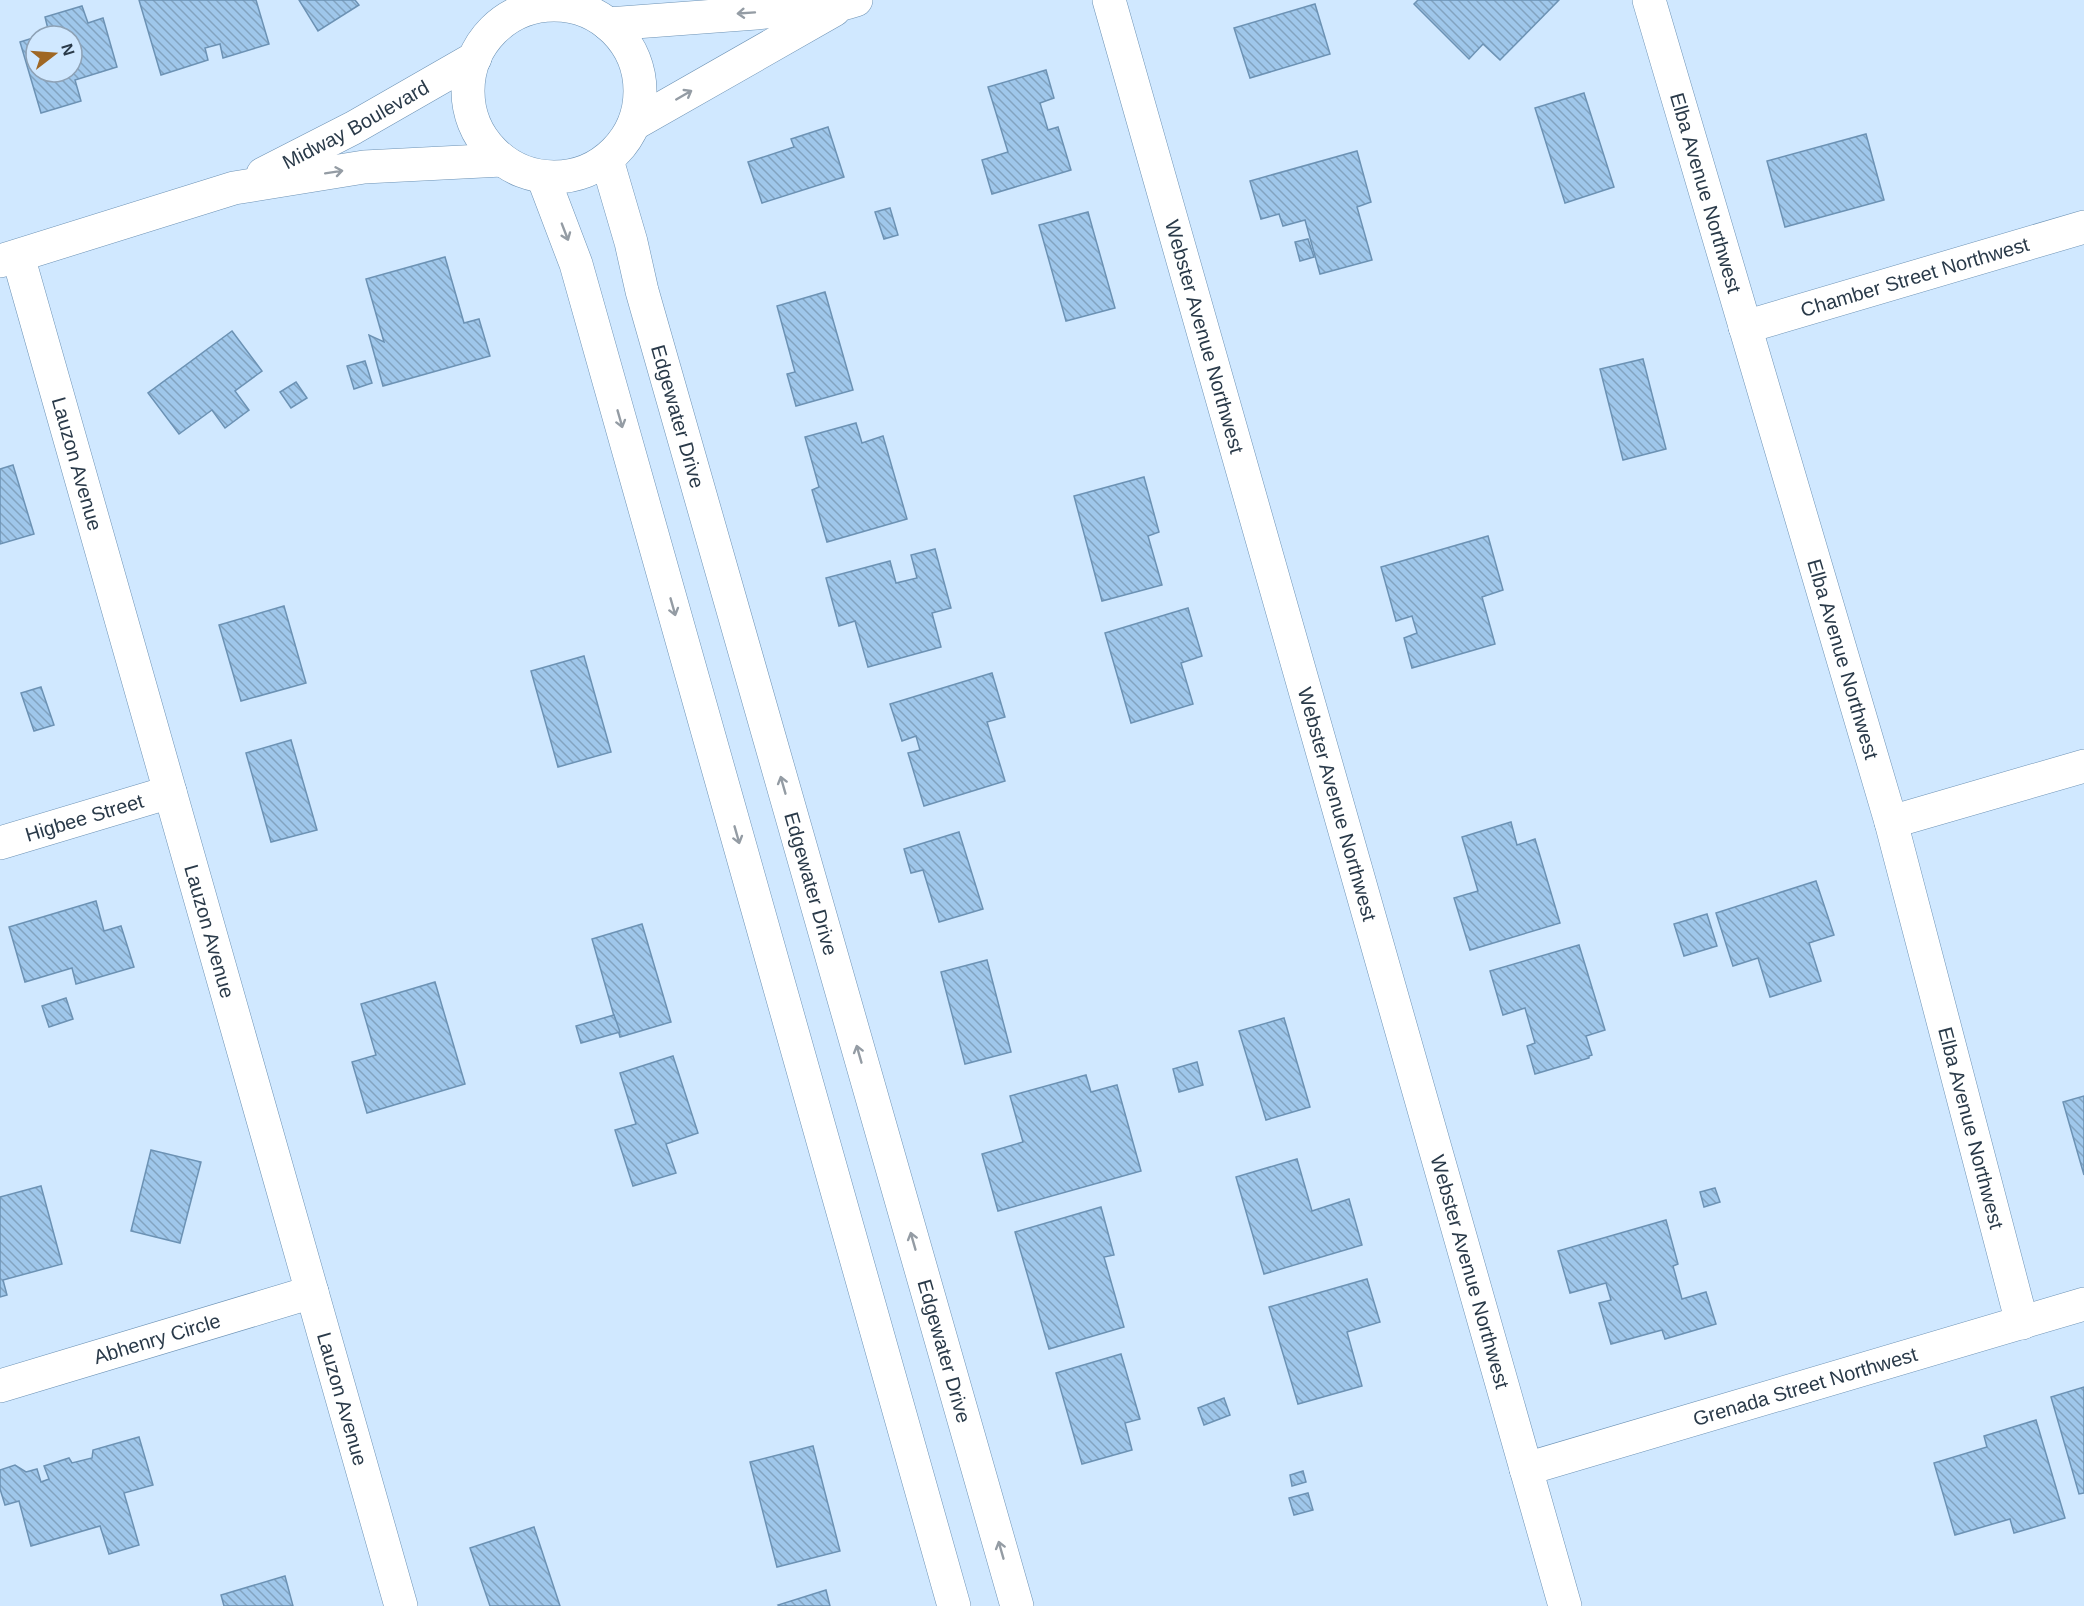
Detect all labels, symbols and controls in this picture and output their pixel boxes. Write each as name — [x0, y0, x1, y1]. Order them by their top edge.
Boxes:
one-way arrow — [736, 8, 756, 19]
north arrow — [24, 24, 84, 84]
text: N — [58, 42, 78, 58]
street label: Midway Boulevard — [279, 76, 433, 173]
one-way arrow — [675, 89, 693, 100]
street label: Elba Avenue Northwest — [1666, 90, 1746, 296]
one-way arrow — [323, 166, 343, 177]
street label: Webster Avenue Northwest — [1161, 217, 1248, 456]
one-way arrow — [560, 222, 571, 241]
street label: Chamber Street Northwest — [1798, 233, 2032, 321]
street label: Edgewater Drive — [647, 342, 709, 490]
street label: Lauzon Avenue — [48, 395, 106, 533]
one-way arrow — [615, 409, 626, 428]
street label: Elba Avenue Northwest — [1803, 556, 1883, 762]
one-way arrow — [668, 597, 679, 616]
street label: Webster Avenue Northwest — [1294, 685, 1381, 924]
one-way arrow — [777, 776, 788, 795]
street label: Higbee Street — [23, 789, 146, 846]
street label: Edgewater Drive — [780, 810, 842, 958]
one-way arrow — [732, 825, 743, 844]
street label: Lauzon Avenue — [180, 862, 239, 1001]
street label: Elba Avenue Northwest — [1934, 1025, 2008, 1231]
one-way arrow — [853, 1044, 865, 1063]
street label: Webster Avenue Northwest — [1426, 1152, 1514, 1391]
one-way arrow — [907, 1232, 918, 1251]
street label: Edgewater Drive — [913, 1277, 975, 1425]
street label: Abhenry Circle — [91, 1309, 223, 1368]
street label: Lauzon Avenue — [313, 1330, 372, 1468]
street label: Grenada Street Northwest — [1690, 1343, 1920, 1430]
one-way arrow — [995, 1541, 1006, 1560]

